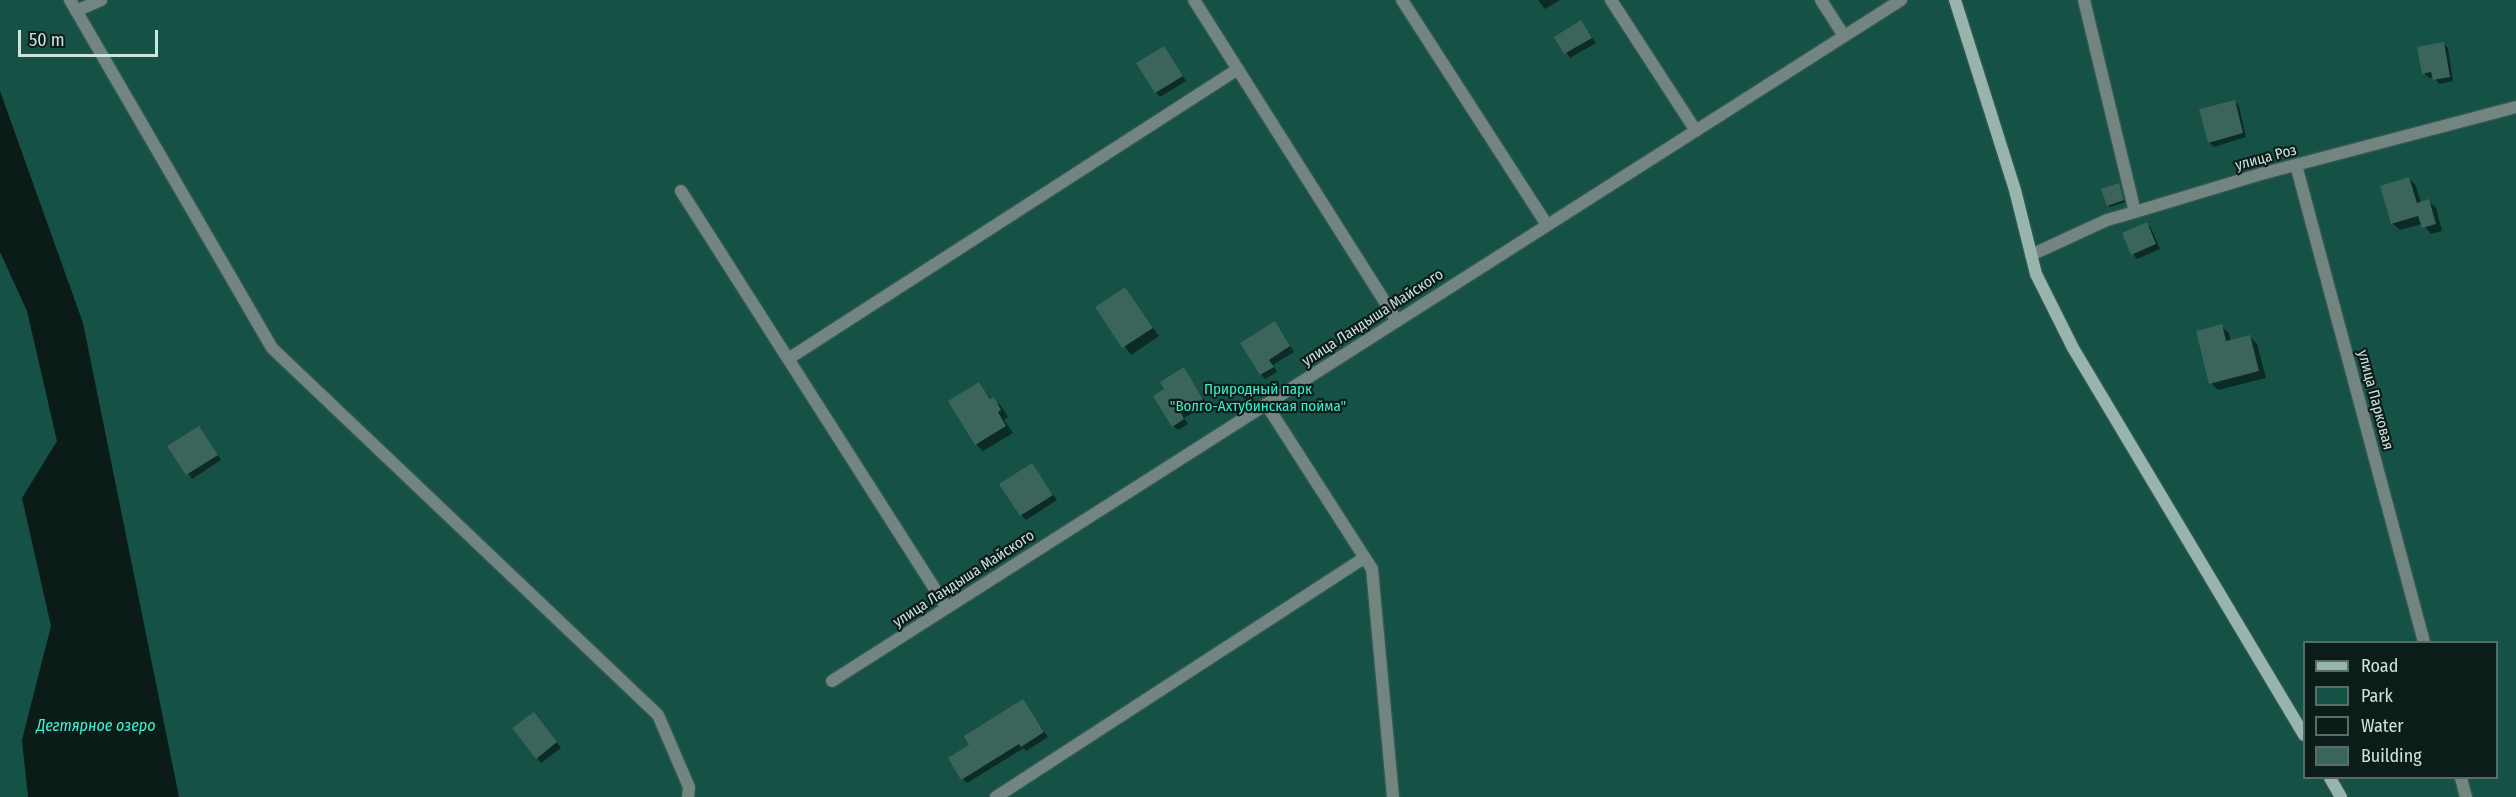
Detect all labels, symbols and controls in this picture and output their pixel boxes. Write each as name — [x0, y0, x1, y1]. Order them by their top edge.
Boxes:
scale bar — [21, 18, 160, 56]
text: 50 m — [29, 29, 65, 51]
street label: улица Роз — [2233, 141, 2299, 175]
street label: улица Ландыша Майского — [1299, 266, 1447, 370]
street label: улица Парковая — [2353, 348, 2397, 452]
park label: Природный парк "Волго-Ахтубинская пойма" — [1170, 381, 1346, 416]
street label: улица Ландыша Майского — [890, 527, 1038, 631]
legend — [2303, 641, 2498, 779]
text: Road — [2361, 655, 2398, 677]
text: Park — [2361, 685, 2393, 707]
text: Water — [2361, 715, 2404, 737]
water label: Дегтярное озеро — [36, 717, 156, 737]
text: Building — [2361, 745, 2422, 767]

